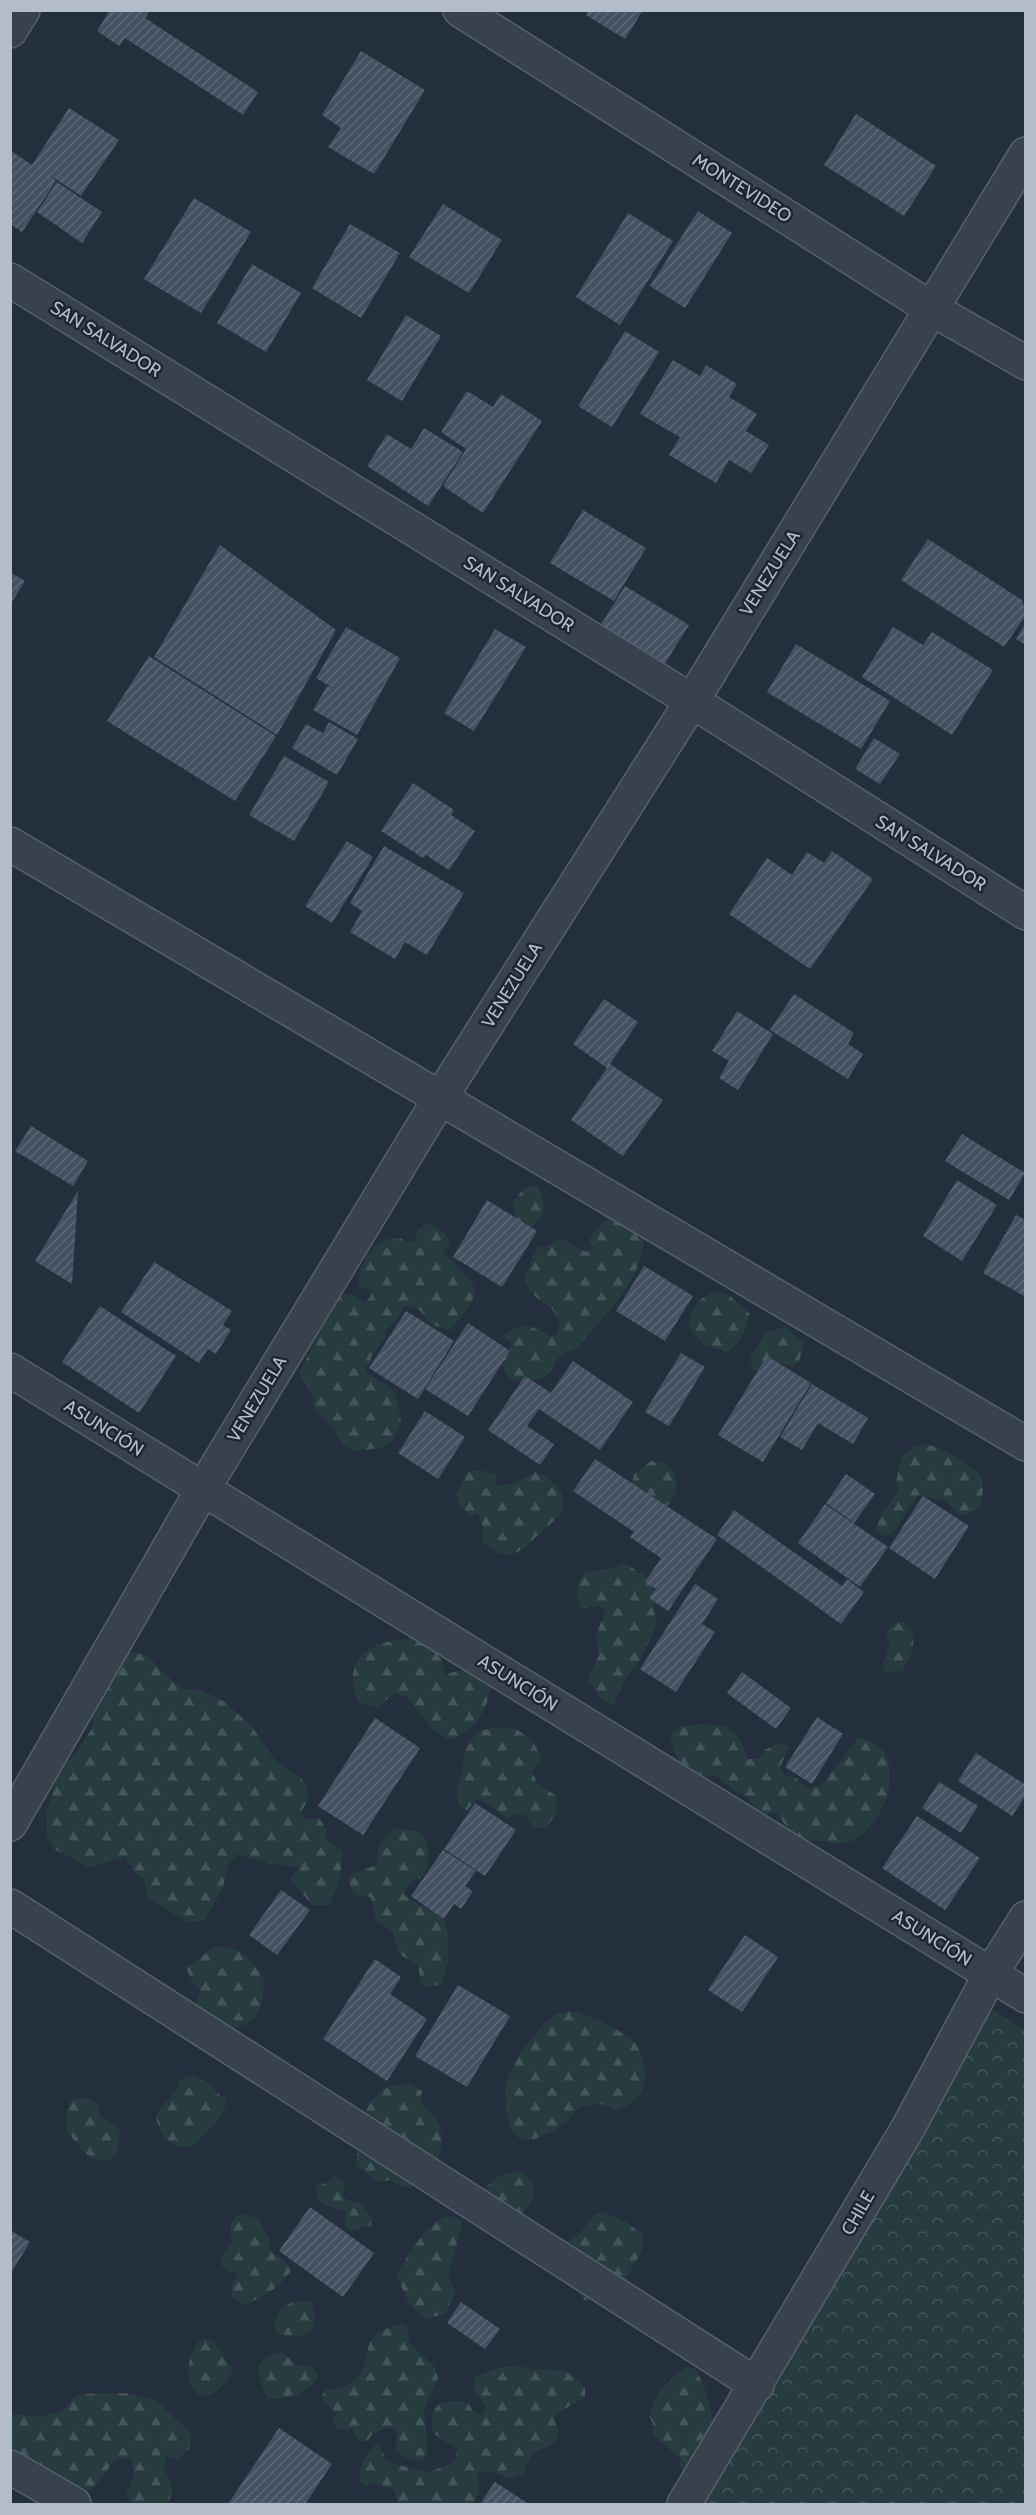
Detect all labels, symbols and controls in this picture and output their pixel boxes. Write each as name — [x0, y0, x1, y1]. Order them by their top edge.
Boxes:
street label: MONTEVIDEO — [688, 149, 796, 227]
street label: SAN SALVADOR — [47, 296, 165, 382]
street label: VENEZUELA — [735, 526, 805, 620]
street label: SAN SALVADOR — [460, 551, 578, 637]
street label: SAN SALVADOR — [872, 810, 990, 896]
street label: VENEZUELA — [477, 938, 547, 1032]
street label: VENEZUELA — [223, 1352, 291, 1446]
street label: ASUNCIÓN — [60, 1395, 148, 1461]
street label: ASUNCIÓN — [474, 1650, 562, 1716]
street label: ASUNCIÓN — [888, 1905, 976, 1971]
street label: CHILE — [837, 2187, 879, 2239]

